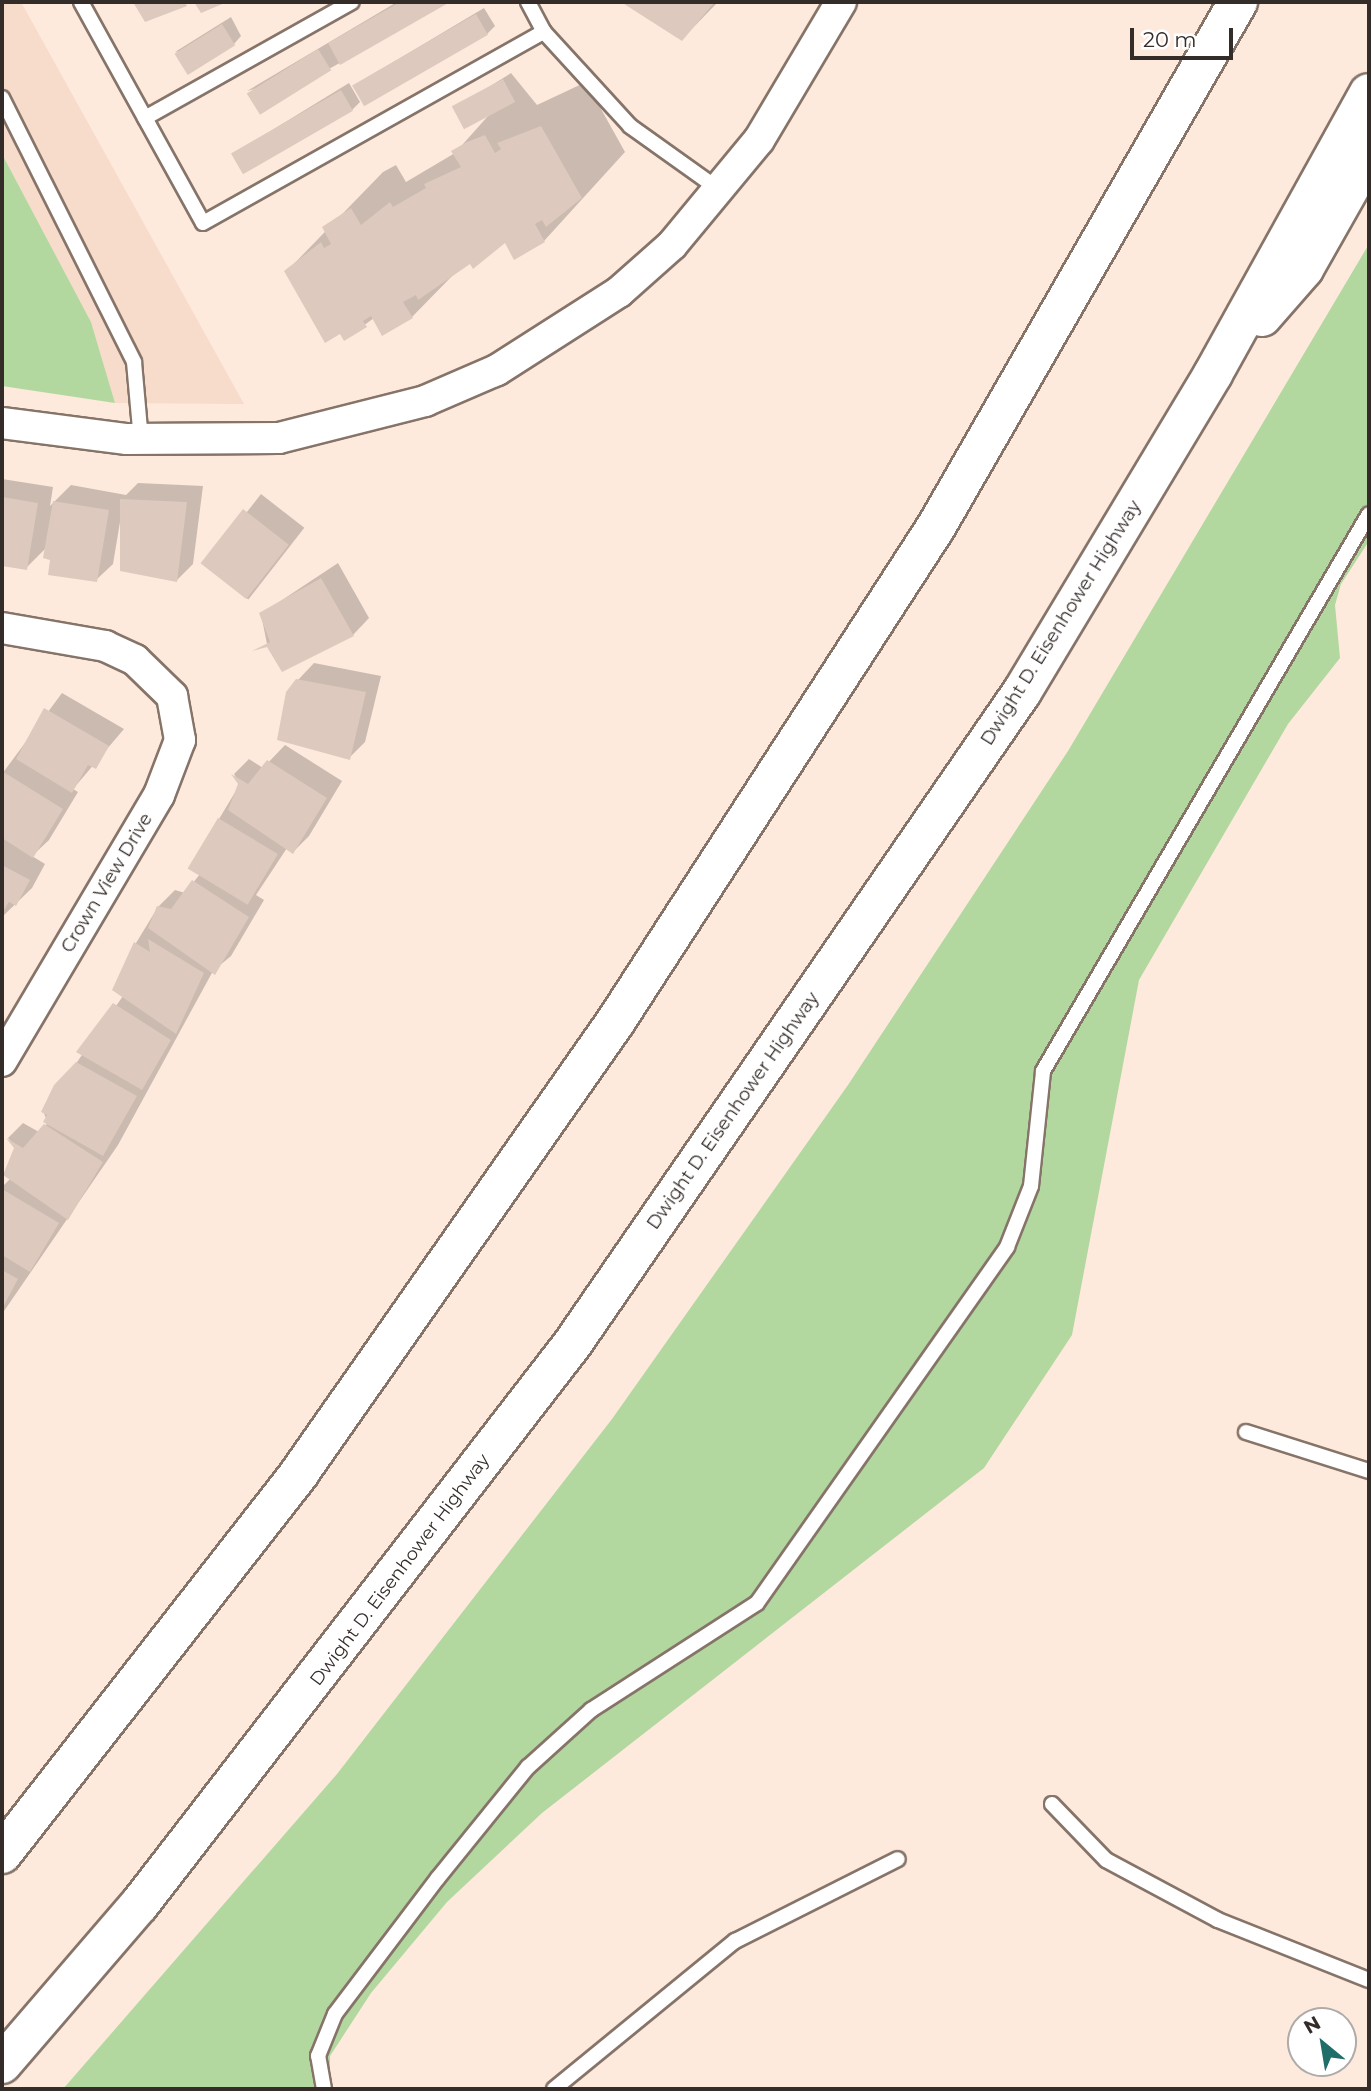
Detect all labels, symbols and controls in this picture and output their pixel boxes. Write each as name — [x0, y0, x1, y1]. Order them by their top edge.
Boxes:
scale bar — [1133, 14, 1236, 58]
text: 20 m — [1143, 27, 1197, 52]
street label: Dwight D. Eisenhower Highway — [976, 497, 1146, 749]
street label: Crown View Drive — [57, 809, 157, 957]
street label: Dwight D. Eisenhower Highway — [643, 988, 823, 1234]
street label: Dwight D. Eisenhower Highway — [306, 1450, 494, 1690]
north arrow — [1287, 2007, 1357, 2077]
text: N — [1300, 2011, 1325, 2039]

